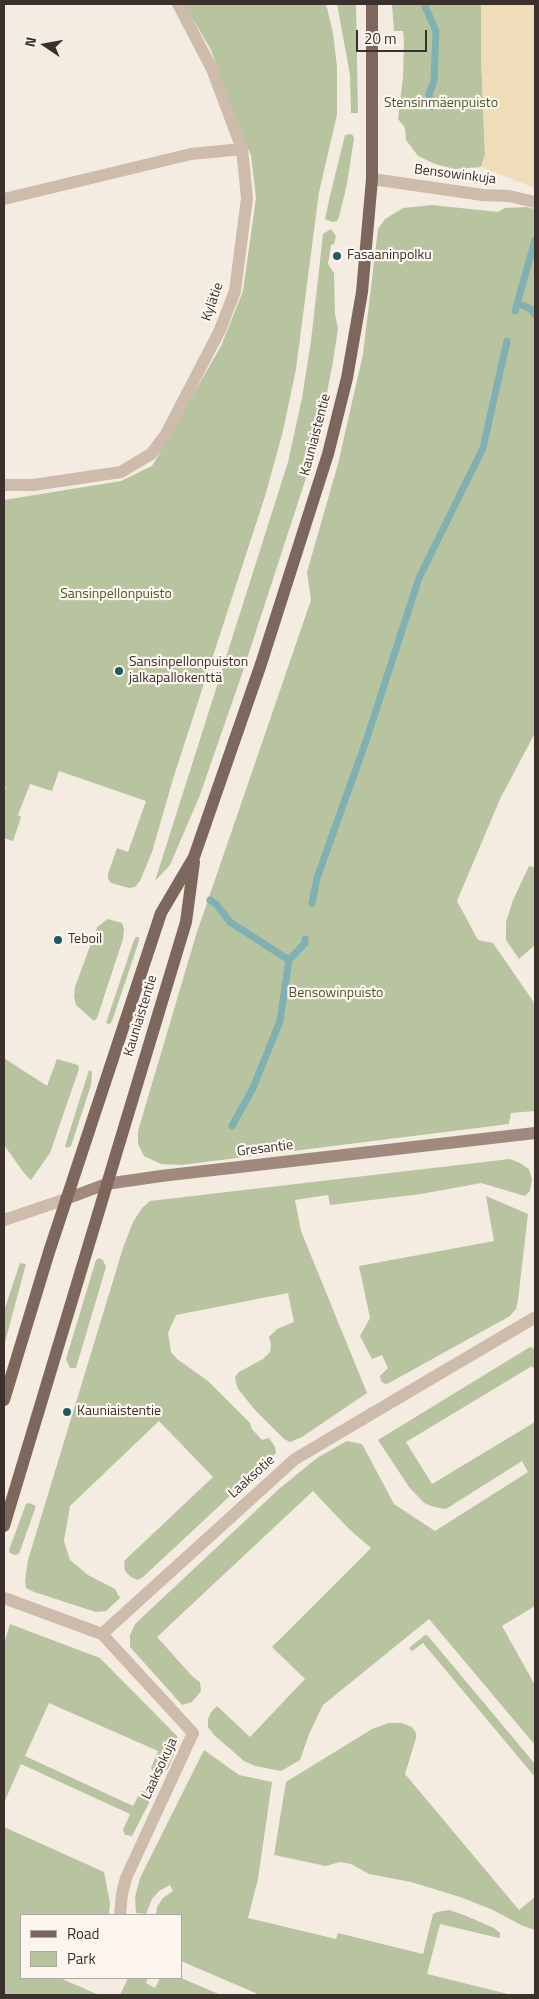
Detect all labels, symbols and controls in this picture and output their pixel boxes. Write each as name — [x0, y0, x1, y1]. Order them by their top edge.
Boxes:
north arrow — [20, 20, 70, 70]
scale bar — [359, 20, 430, 52]
text: 20 m — [364, 27, 397, 50]
text: N — [19, 35, 41, 49]
park label: Stensinmäenpuisto — [384, 96, 498, 112]
street label: Bensowinkuja — [413, 162, 497, 188]
place label: Fasaaninpolku — [347, 248, 432, 264]
marker: Fasaaninpolku — [331, 250, 343, 262]
street label: Kylätie — [199, 281, 227, 323]
street label: Kauniaistentie — [297, 392, 335, 478]
park label: Sansinpellonpuisto — [60, 587, 172, 603]
place label: Sansinpellonpuiston jalkapallokenttä — [129, 655, 248, 688]
marker: Sansinpellonpuiston jalkapallokenttä — [113, 665, 125, 677]
place label: Teboil — [68, 932, 102, 948]
marker: Teboil — [52, 934, 64, 946]
street label: Kauniaistentie — [121, 973, 161, 1059]
park label: Bensowinpuisto — [289, 986, 383, 1002]
street label: Gresantie — [236, 1137, 294, 1161]
place label: Kauniaistentie — [77, 1404, 161, 1420]
marker: Kauniaistentie — [61, 1406, 73, 1418]
street label: Laaksotie — [225, 1452, 279, 1502]
street label: Laaksokuja — [139, 1736, 181, 1802]
legend — [20, 1914, 182, 1979]
text: Road — [67, 1922, 99, 1945]
text: Park — [67, 1947, 96, 1970]

